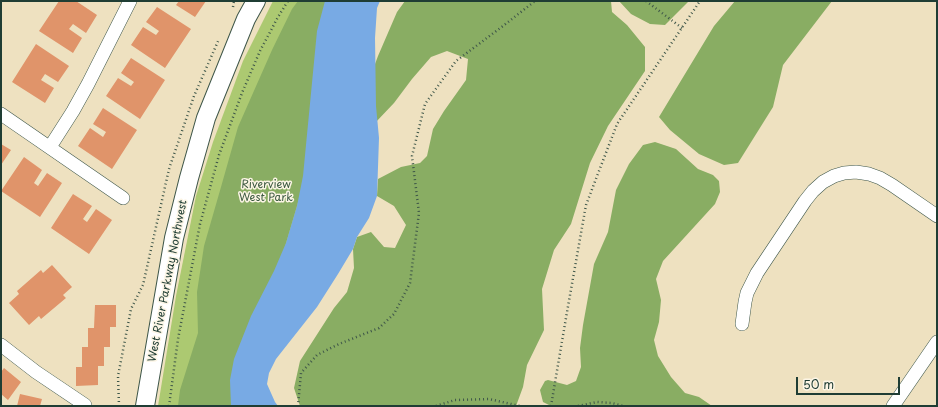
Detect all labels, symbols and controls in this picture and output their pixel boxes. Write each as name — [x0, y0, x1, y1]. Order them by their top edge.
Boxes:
park label: Riverview West Park — [239, 178, 293, 204]
street label: West River Parkway Northwest — [146, 199, 190, 363]
scale bar — [798, 369, 902, 395]
text: 50 m — [803, 375, 834, 393]

